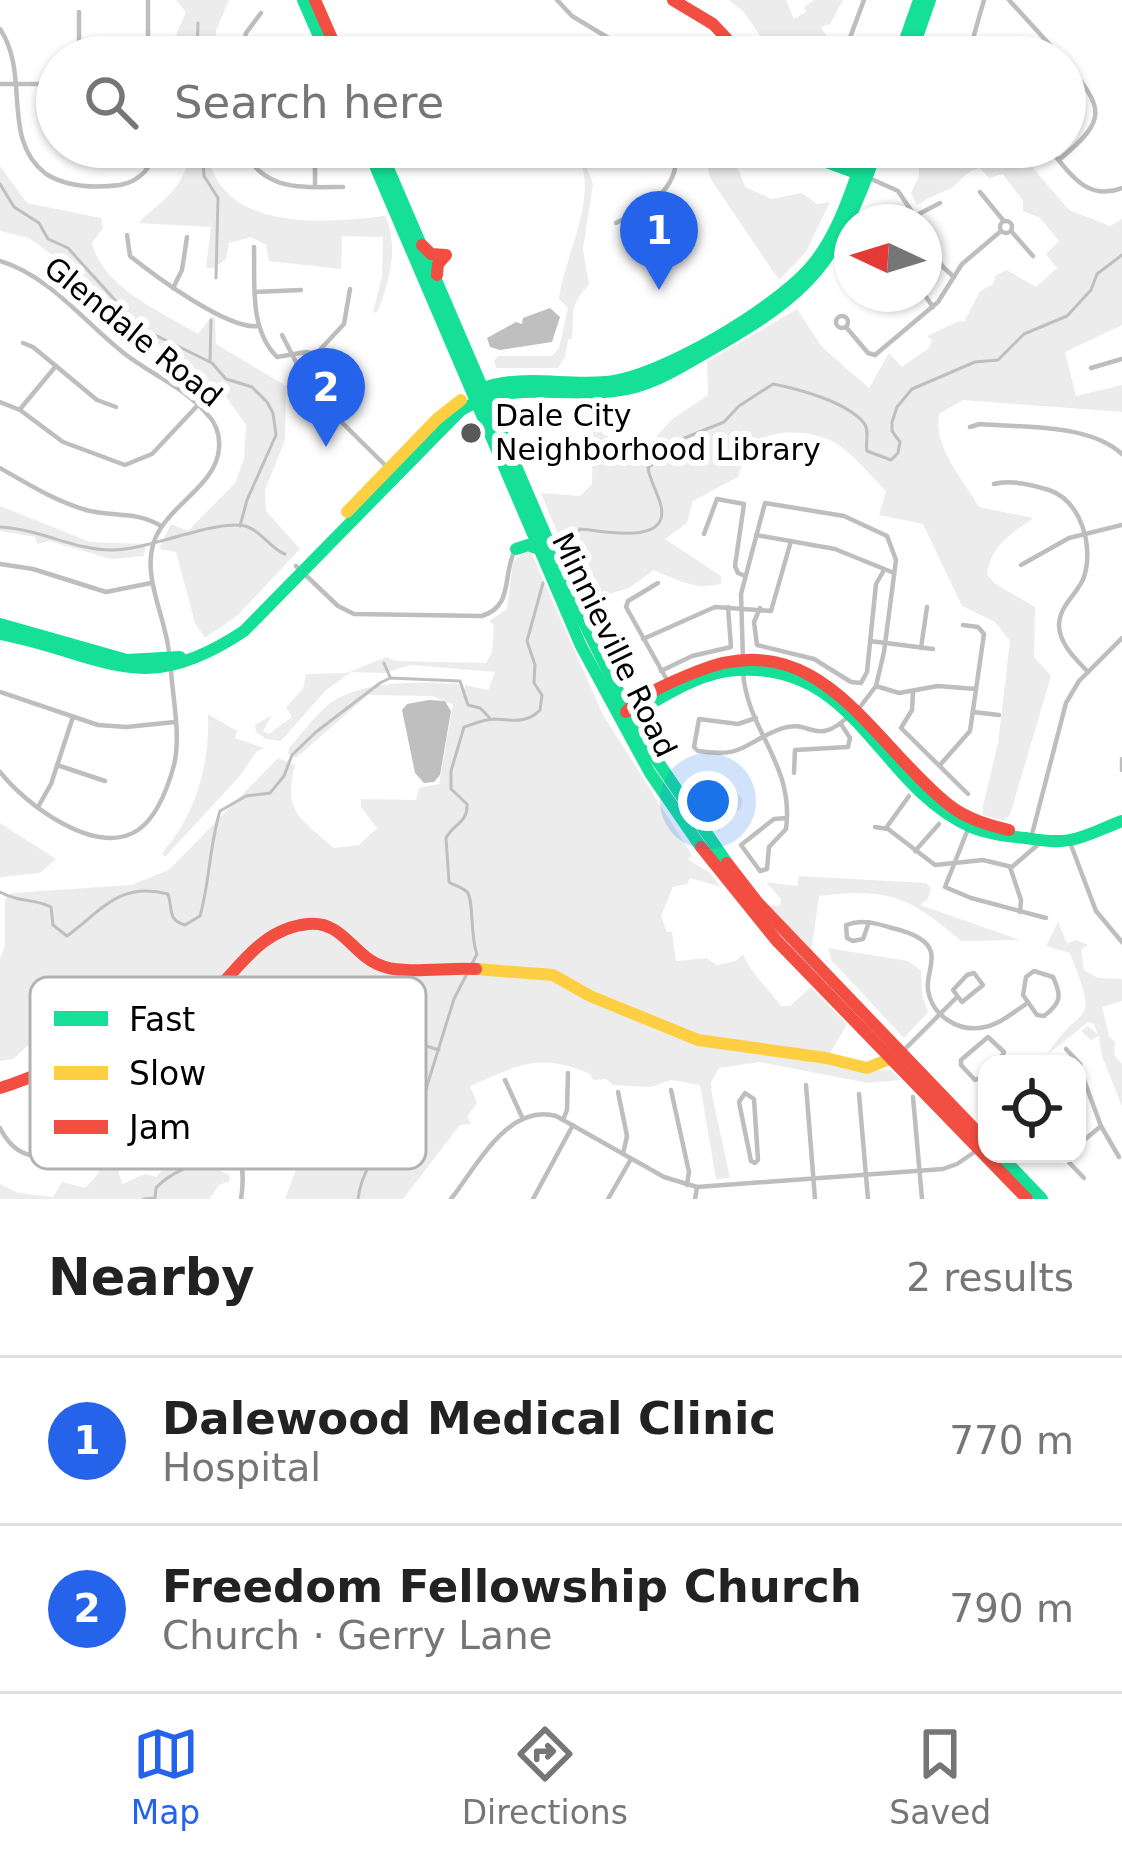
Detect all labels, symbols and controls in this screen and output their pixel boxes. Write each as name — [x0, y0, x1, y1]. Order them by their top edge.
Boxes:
search box — [36, 36, 1086, 168]
icon: search — [78, 69, 144, 135]
text: Search here — [174, 76, 444, 129]
pin: 1 — [620, 191, 698, 290]
north arrow — [834, 204, 942, 312]
street label: Glendale Road — [38, 249, 229, 414]
pin: 2 — [287, 348, 365, 447]
place label: Dale City Neighborhood Library — [495, 398, 821, 467]
marker: Dale City Neighborhood Library — [458, 420, 484, 446]
street label: Minnieville Road — [545, 527, 684, 763]
your location — [678, 771, 738, 831]
legend — [30, 977, 426, 1169]
text: Fast — [129, 1000, 195, 1039]
text: Slow — [129, 1054, 206, 1093]
map controls — [978, 1055, 1086, 1163]
button: locate — [978, 1055, 1086, 1163]
text: Jam — [127, 1108, 191, 1147]
text: Nearby — [48, 1248, 255, 1307]
text: 2 results — [906, 1255, 1074, 1300]
text: Dalewood Medical Clinic — [162, 1392, 776, 1445]
text: 1 — [73, 1418, 101, 1463]
text: 770 m — [949, 1418, 1074, 1463]
text: Hospital — [162, 1445, 321, 1490]
text: Freedom Fellowship Church — [162, 1560, 862, 1613]
text: 2 — [73, 1586, 101, 1631]
text: 790 m — [949, 1586, 1074, 1631]
text: Church · Gerry Lane — [162, 1613, 553, 1658]
tab: Map — [131, 1721, 200, 1832]
tab: Directions — [462, 1721, 628, 1832]
tab: Saved — [889, 1721, 991, 1832]

